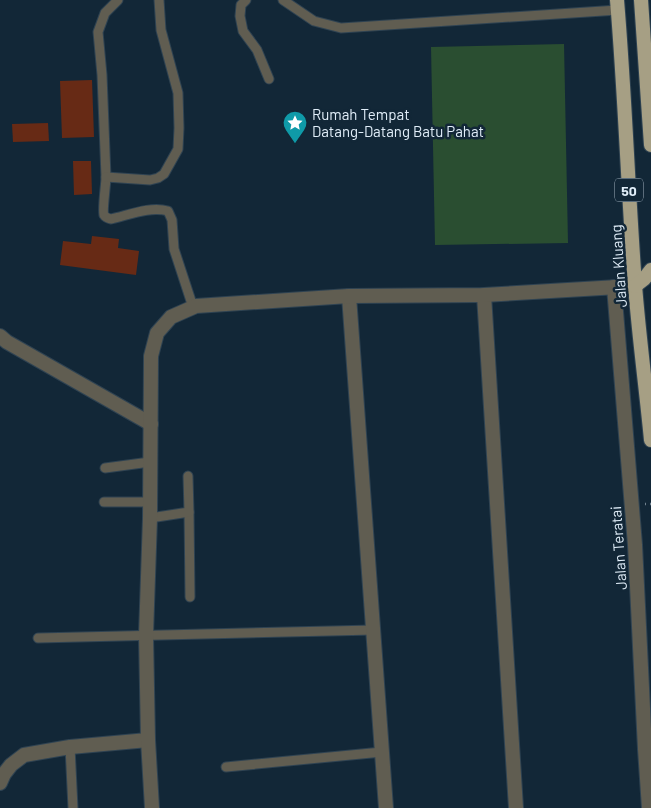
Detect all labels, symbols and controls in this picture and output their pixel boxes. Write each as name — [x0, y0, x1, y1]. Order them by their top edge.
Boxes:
place label: Rumah Tempat Datang-Datang Batu Pahat — [312, 105, 484, 140]
place icon: Rumah Tempat Datang-Datang Batu Pahat — [282, 110, 308, 144]
road number: 50 — [615, 178, 643, 202]
street label: Jalan Kluang — [606, 224, 630, 308]
street label: Jalan Teratai — [606, 505, 630, 591]

